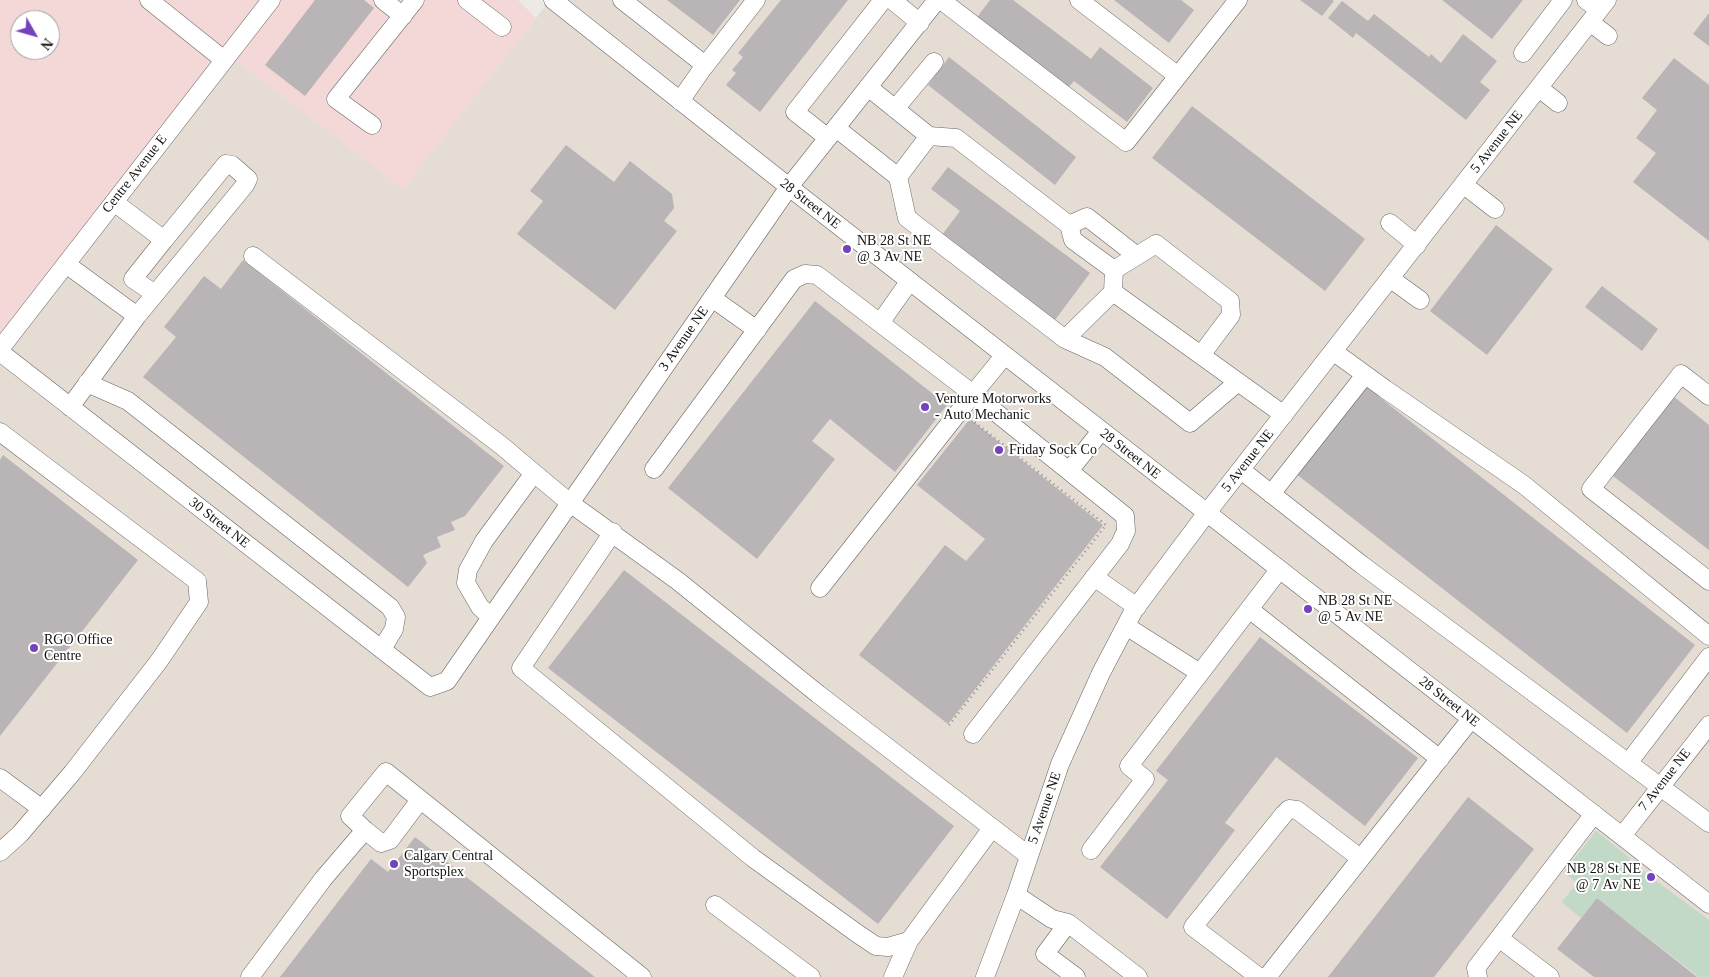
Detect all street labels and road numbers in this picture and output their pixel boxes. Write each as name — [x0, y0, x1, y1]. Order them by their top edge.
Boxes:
street label: 5 Avenue NE — [1467, 107, 1527, 177]
street label: Centre Avenue E — [99, 131, 171, 217]
street label: 28 Street NE — [776, 175, 844, 233]
street label: 3 Avenue NE — [656, 303, 712, 375]
street label: 28 Street NE — [1096, 425, 1164, 483]
street label: 5 Avenue NE — [1218, 426, 1278, 496]
street label: 30 Street NE — [185, 494, 253, 552]
street label: 28 Street NE — [1415, 673, 1483, 731]
street label: 7 Avenue NE — [1635, 745, 1695, 815]
street label: 5 Avenue NE — [1025, 770, 1065, 846]

